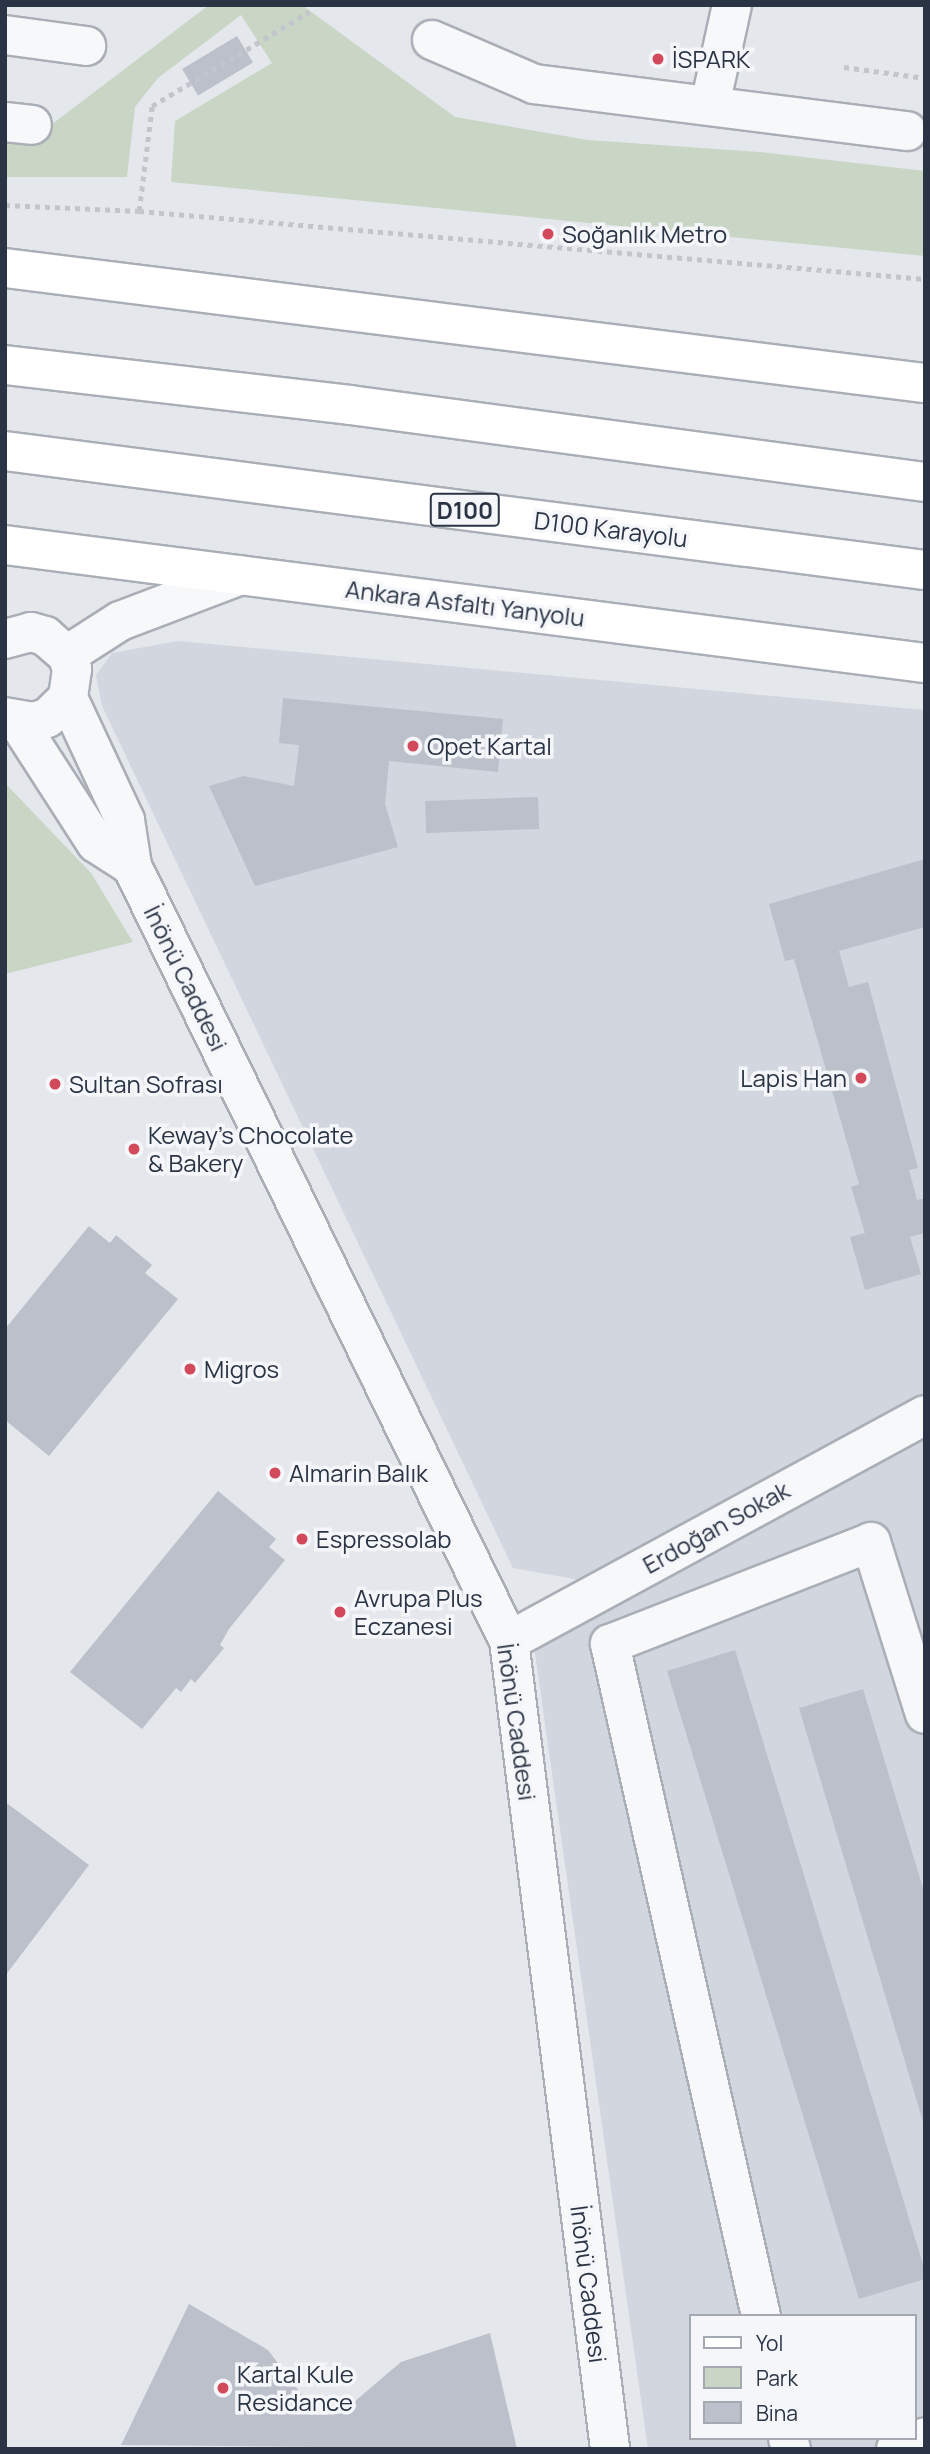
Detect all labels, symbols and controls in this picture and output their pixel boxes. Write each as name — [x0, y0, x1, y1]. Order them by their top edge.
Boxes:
place label: İSPARK — [672, 45, 750, 73]
marker: İSPARK — [650, 51, 666, 67]
place label: Soğanlık Metro — [562, 220, 727, 248]
marker: Soğanlık Metro — [540, 226, 556, 242]
road number: D100 — [428, 490, 502, 530]
street label: D100 Karayolu — [533, 505, 689, 553]
street label: Ankara Asfaltı Yanyolu — [344, 574, 586, 632]
place label: Opet Kartal — [427, 732, 552, 760]
marker: Opet Kartal — [405, 738, 421, 754]
street label: İnönü Caddesi — [138, 900, 234, 1056]
place label: Lapis Han — [740, 1064, 847, 1092]
place label: Sultan Sofrası — [69, 1070, 223, 1098]
marker: Lapis Han — [853, 1070, 869, 1086]
marker: Sultan Sofrası — [47, 1076, 63, 1092]
place label: Keway's Chocolate & Bakery — [148, 1121, 353, 1177]
marker: Keway's Chocolate & Bakery — [126, 1141, 142, 1157]
place label: Migros — [204, 1355, 279, 1383]
marker: Migros — [182, 1361, 198, 1377]
place label: Almarin Balık — [289, 1459, 428, 1487]
marker: Almarin Balık — [267, 1465, 283, 1481]
street label: Erdoğan Sokak — [638, 1475, 794, 1579]
place label: Espressolab — [316, 1525, 451, 1553]
marker: Espressolab — [294, 1531, 310, 1547]
place label: Avrupa Plus Eczanesi — [354, 1584, 483, 1640]
marker: Avrupa Plus Eczanesi — [332, 1604, 348, 1620]
street label: İnönü Caddesi — [492, 1642, 542, 1802]
street label: İnönü Caddesi — [565, 2204, 613, 2364]
legend — [688, 2314, 916, 2440]
text: Yol — [756, 2329, 783, 2357]
place label: Kartal Kule Residance — [237, 2360, 354, 2416]
text: Park — [756, 2364, 798, 2392]
marker: Kartal Kule Residance — [215, 2380, 231, 2396]
text: Bina — [756, 2399, 798, 2427]

